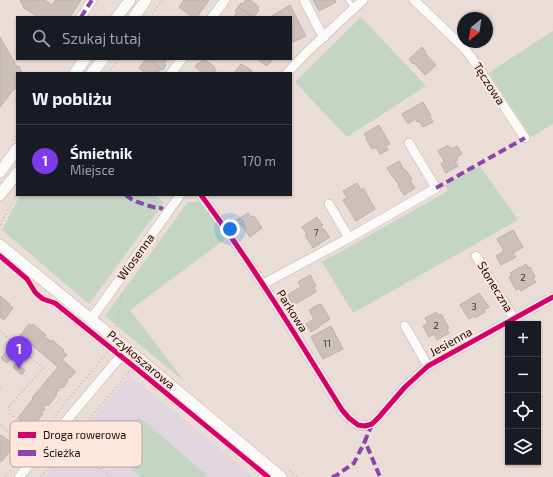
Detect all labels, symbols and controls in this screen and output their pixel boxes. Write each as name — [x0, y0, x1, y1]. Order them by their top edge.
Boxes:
north arrow — [457, 12, 493, 48]
search box — [16, 16, 292, 60]
icon: search — [30, 27, 52, 49]
text: Szukaj tutaj — [62, 29, 141, 47]
street label: Tęczowa — [471, 60, 509, 107]
text: W pobliżu — [32, 88, 112, 108]
text: Śmietnik — [70, 144, 132, 162]
text: 1 — [42, 153, 48, 169]
text: 170 m — [242, 153, 276, 169]
text: Miejsce — [70, 162, 115, 178]
your location — [220, 219, 240, 239]
house number: 7 — [313, 226, 319, 238]
street label: Wiosenna — [114, 230, 157, 282]
street label: Słoneczna — [475, 259, 516, 314]
house number: 2 — [520, 271, 526, 283]
street label: Parkowa — [274, 287, 311, 334]
house number: 3 — [471, 300, 477, 312]
house number: 2 — [433, 319, 439, 331]
map controls — [505, 321, 541, 465]
button: + — [505, 321, 541, 357]
street label: Jesienna — [427, 324, 474, 359]
street label: Przykoszarowa — [105, 327, 178, 392]
pin: 1 — [6, 336, 32, 369]
house number: 11 — [323, 337, 331, 349]
button: − — [505, 357, 541, 393]
button: locate — [505, 393, 541, 429]
legend — [10, 421, 142, 467]
text: Droga rowerowa — [43, 428, 126, 441]
button: layers — [505, 429, 541, 465]
text: Ścieżka — [43, 446, 80, 459]

